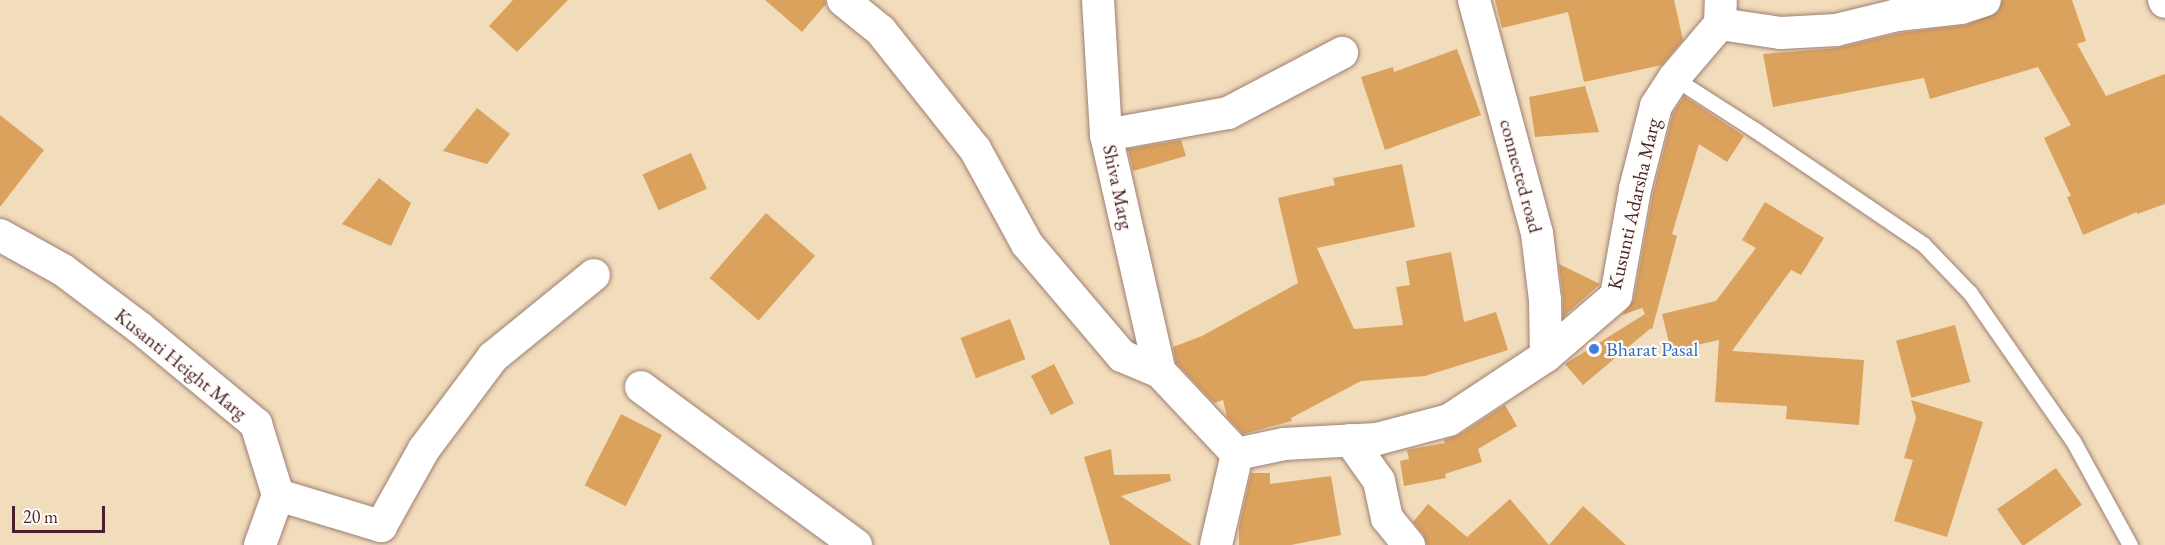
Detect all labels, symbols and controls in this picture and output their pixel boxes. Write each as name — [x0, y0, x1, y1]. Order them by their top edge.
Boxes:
street label: connected road — [1494, 116, 1548, 236]
street label: Kusunti Adarsha Marg — [1603, 116, 1665, 292]
street label: Shiva Marg — [1097, 142, 1139, 232]
street label: Kusanti Height Marg — [110, 303, 252, 425]
place label: Bharat Pasal — [1606, 337, 1698, 361]
marker: Bharat Pasal — [1587, 342, 1601, 356]
scale bar — [15, 494, 108, 532]
text: 20 m — [23, 505, 58, 528]

